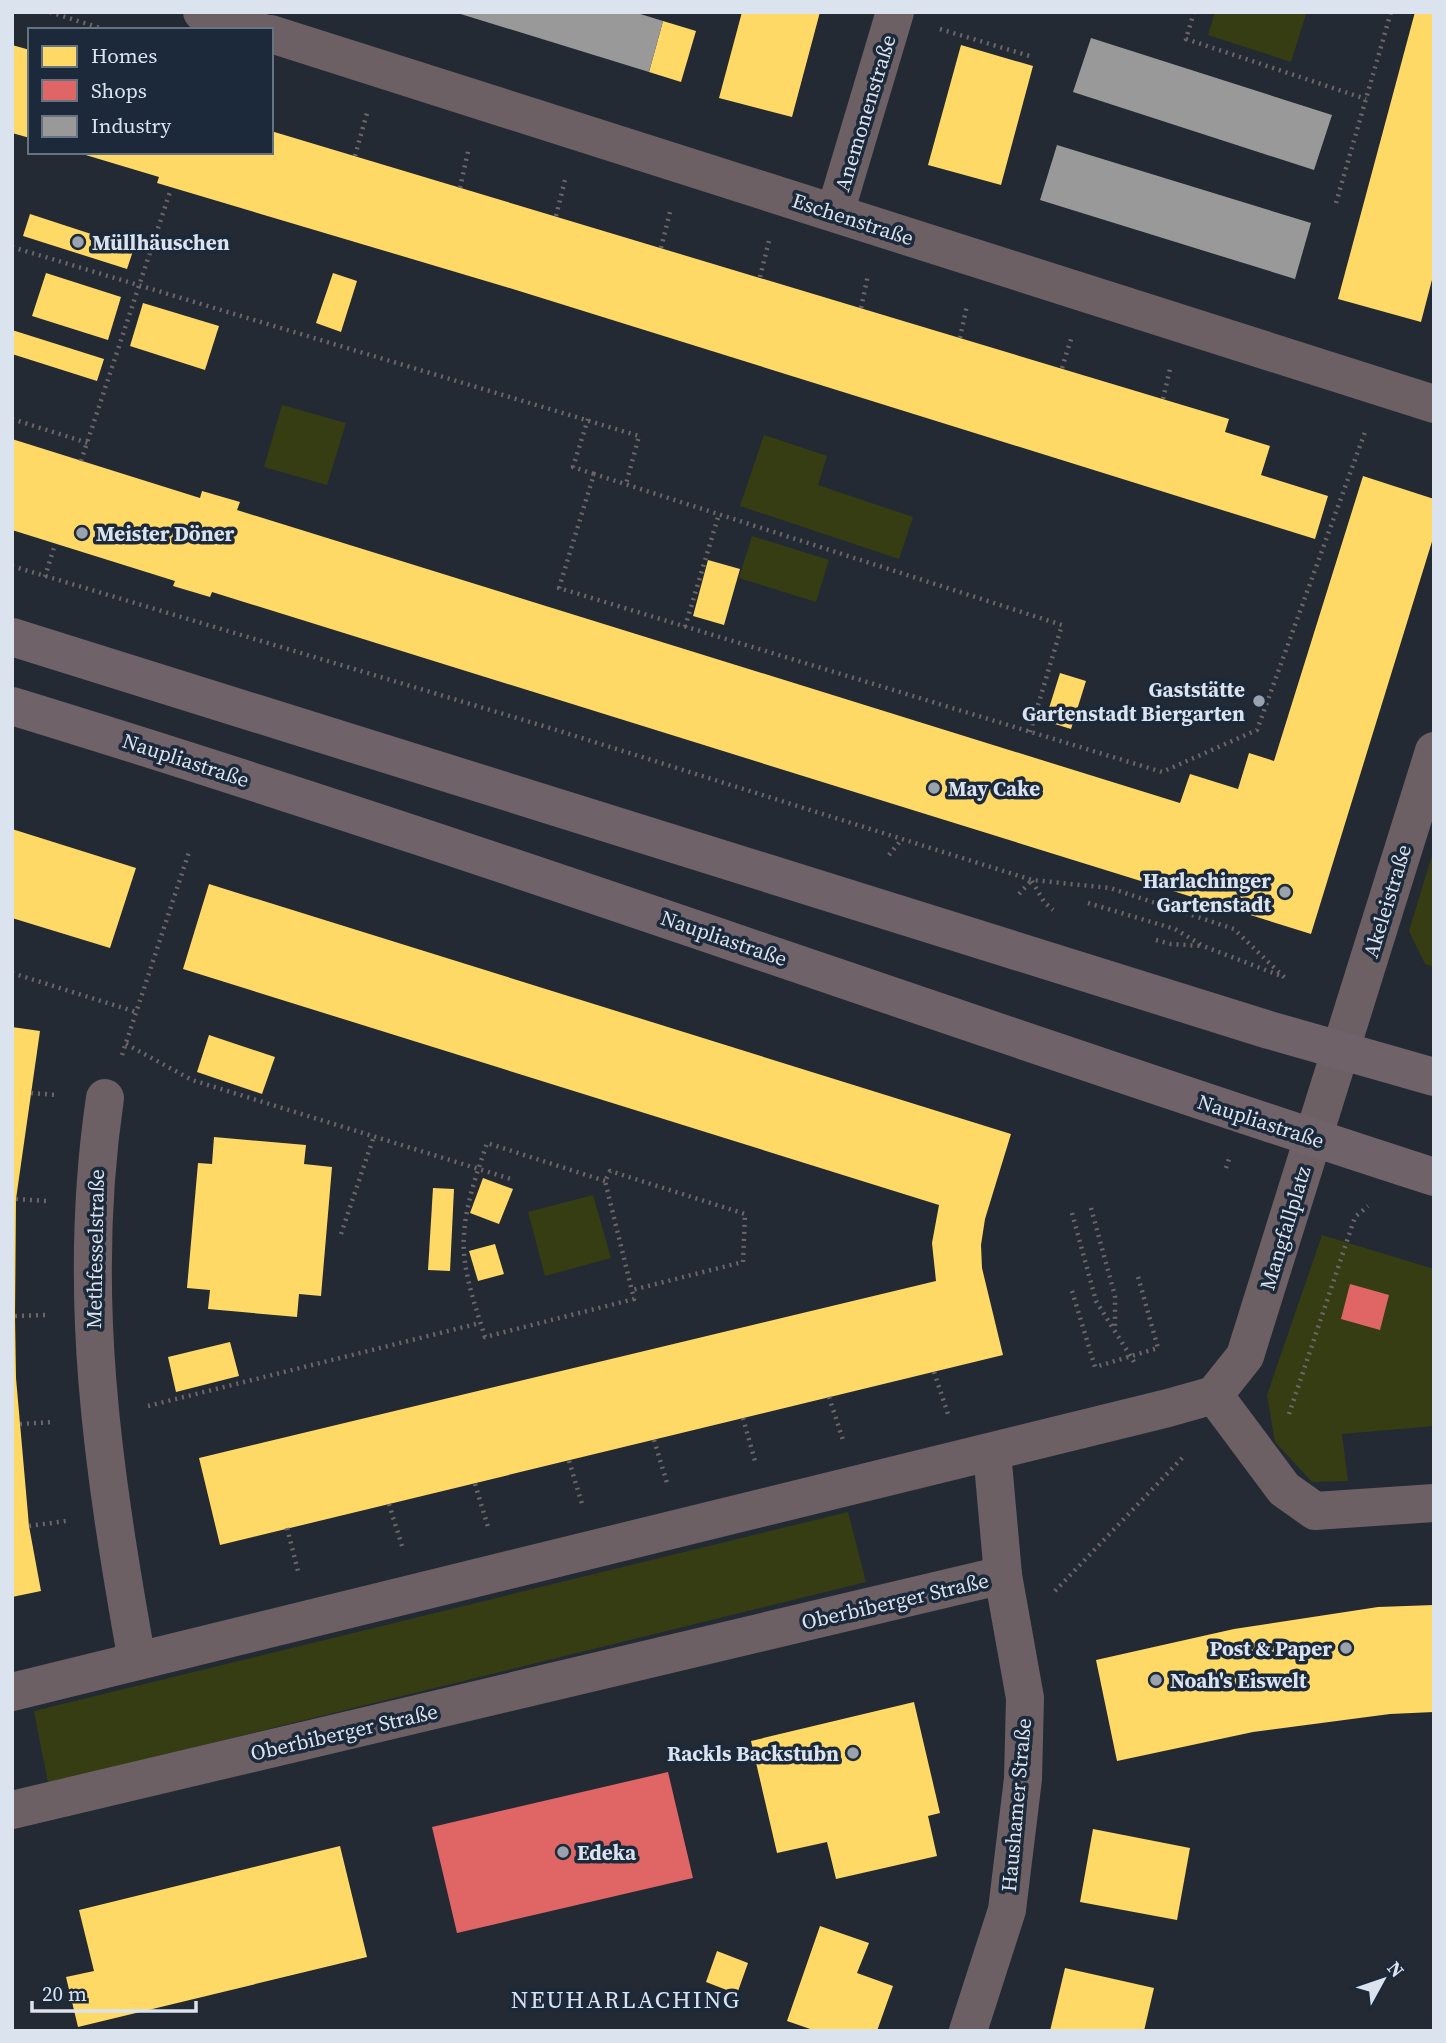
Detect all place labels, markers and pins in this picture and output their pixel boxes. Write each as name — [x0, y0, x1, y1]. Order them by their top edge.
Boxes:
place label: Müllhäuschen — [92, 228, 230, 257]
marker: Müllhäuschen — [70, 234, 86, 250]
place label: Meister Döner — [96, 519, 235, 548]
marker: Meister Döner — [74, 525, 90, 541]
place label: Gaststätte Gartenstadt Biergarten — [1022, 675, 1245, 728]
marker: Gaststätte Gartenstadt Biergarten — [1251, 693, 1267, 709]
place label: May Cake — [948, 774, 1040, 803]
marker: May Cake — [926, 780, 942, 796]
place label: Harlachinger Gartenstadt — [1143, 866, 1271, 919]
marker: Harlachinger Gartenstadt — [1277, 884, 1293, 900]
place label: Post & Paper — [1210, 1634, 1332, 1663]
marker: Post & Paper — [1338, 1640, 1354, 1656]
place label: Noah's Eiswelt — [1170, 1666, 1307, 1695]
marker: Noah's Eiswelt — [1148, 1672, 1164, 1688]
place label: Rackls Backstubn — [667, 1739, 839, 1768]
marker: Rackls Backstubn — [845, 1745, 861, 1761]
place label: Edeka — [577, 1838, 637, 1867]
marker: Edeka — [555, 1844, 571, 1860]

